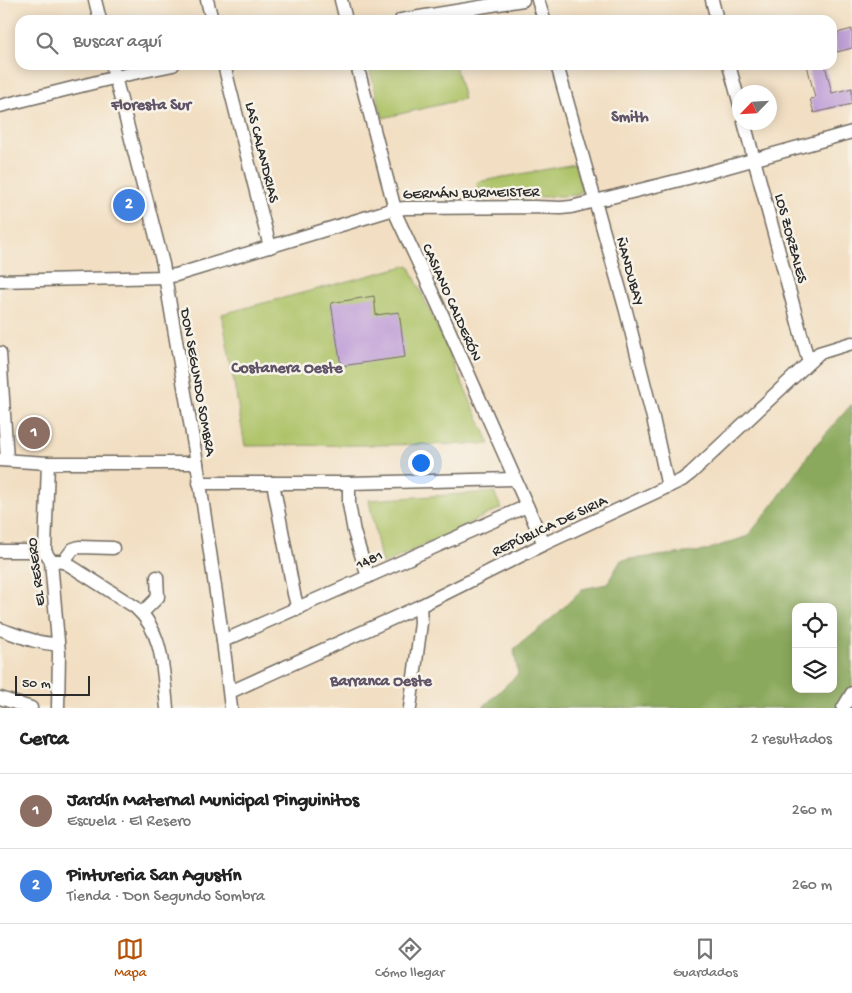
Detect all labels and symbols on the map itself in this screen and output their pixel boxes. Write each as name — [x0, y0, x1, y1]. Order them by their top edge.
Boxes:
north arrow — [732, 85, 777, 130]
district label: Floresta Sur — [110, 97, 193, 116]
street label: LAS CALANDRIAS — [240, 100, 282, 205]
district label: Smith — [611, 109, 649, 128]
street label: GERMÁN BURMEISTER — [403, 184, 541, 204]
pin: 2 — [113, 186, 145, 224]
street label: LOS ZORZALES — [769, 192, 811, 285]
street label: ÑANDUBAY — [611, 235, 647, 308]
street label: CASIANO CALDERÓN — [417, 241, 485, 365]
street label: DON SEGUNDO SOMBRA — [175, 306, 219, 459]
district label: Costanera Oeste — [230, 360, 343, 379]
pin: 1 — [18, 414, 50, 452]
your location — [408, 450, 434, 476]
street label: REPÚBLICA DE SIRIA — [489, 492, 611, 561]
street label: EL RESERO — [24, 537, 50, 607]
street label: 1481 — [353, 547, 386, 575]
scale bar — [15, 673, 90, 696]
district label: Barranca Oeste — [329, 673, 433, 692]

